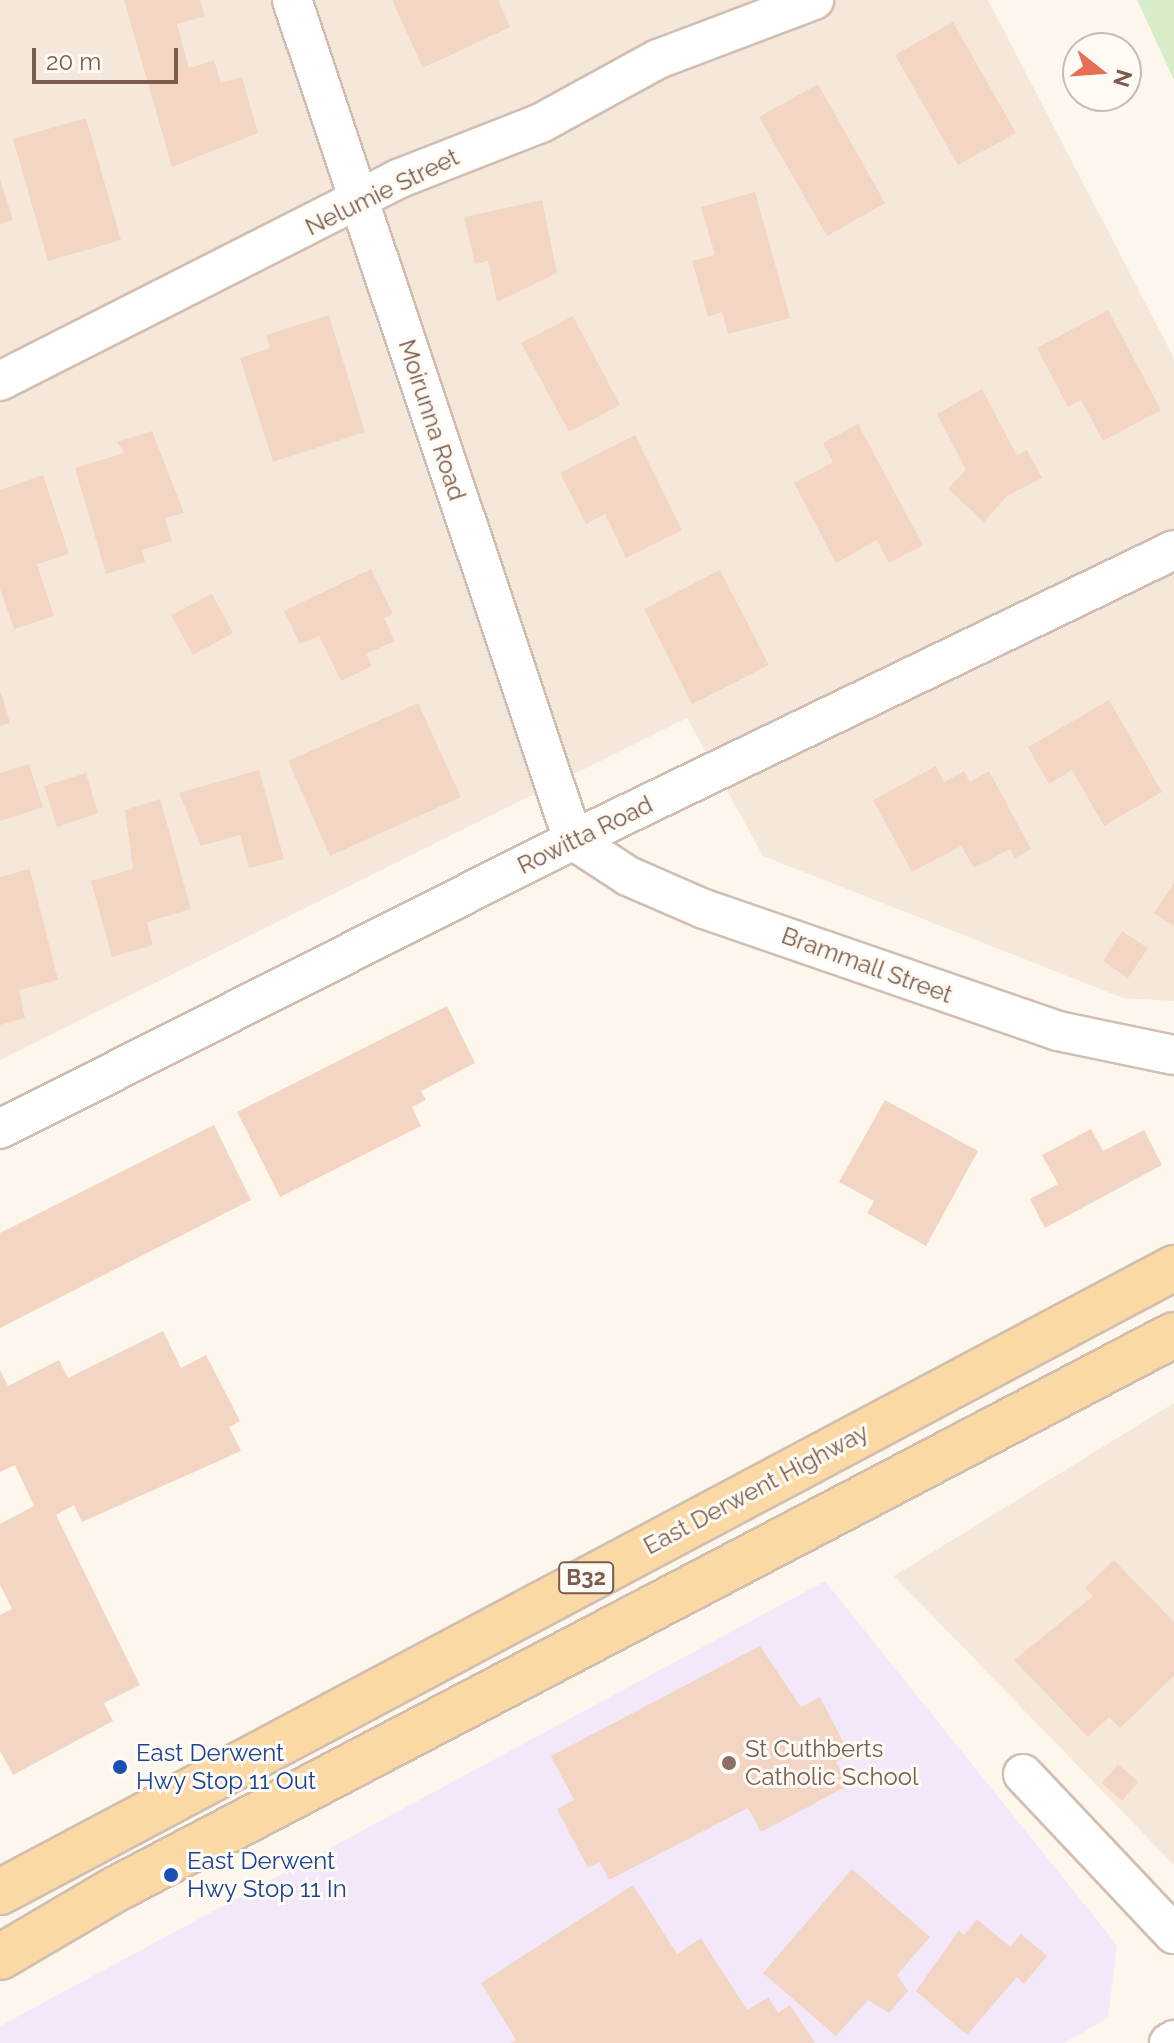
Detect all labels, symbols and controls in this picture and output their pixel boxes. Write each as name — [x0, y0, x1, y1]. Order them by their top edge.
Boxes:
scale bar — [36, 32, 182, 82]
north arrow — [1062, 32, 1142, 112]
text: 20 m — [46, 47, 101, 76]
text: N — [1108, 67, 1138, 90]
street label: Nelumie Street — [301, 142, 463, 242]
street label: Moirunna Road — [392, 336, 472, 504]
street label: Rowitta Road — [513, 790, 657, 880]
street label: Brammall Street — [777, 921, 957, 1009]
street label: East Derwent Highway — [639, 1417, 873, 1561]
road number: B32 — [558, 1560, 614, 1596]
place label: St Cuthberts Catholic School — [745, 1735, 919, 1791]
place label: East Derwent Hwy Stop 11 Out — [136, 1739, 317, 1795]
marker: St Cuthberts Catholic School — [720, 1754, 738, 1772]
marker: East Derwent Hwy Stop 11 Out — [111, 1758, 129, 1776]
place label: East Derwent Hwy Stop 11 In — [187, 1847, 347, 1903]
marker: East Derwent Hwy Stop 11 In — [162, 1866, 180, 1884]

